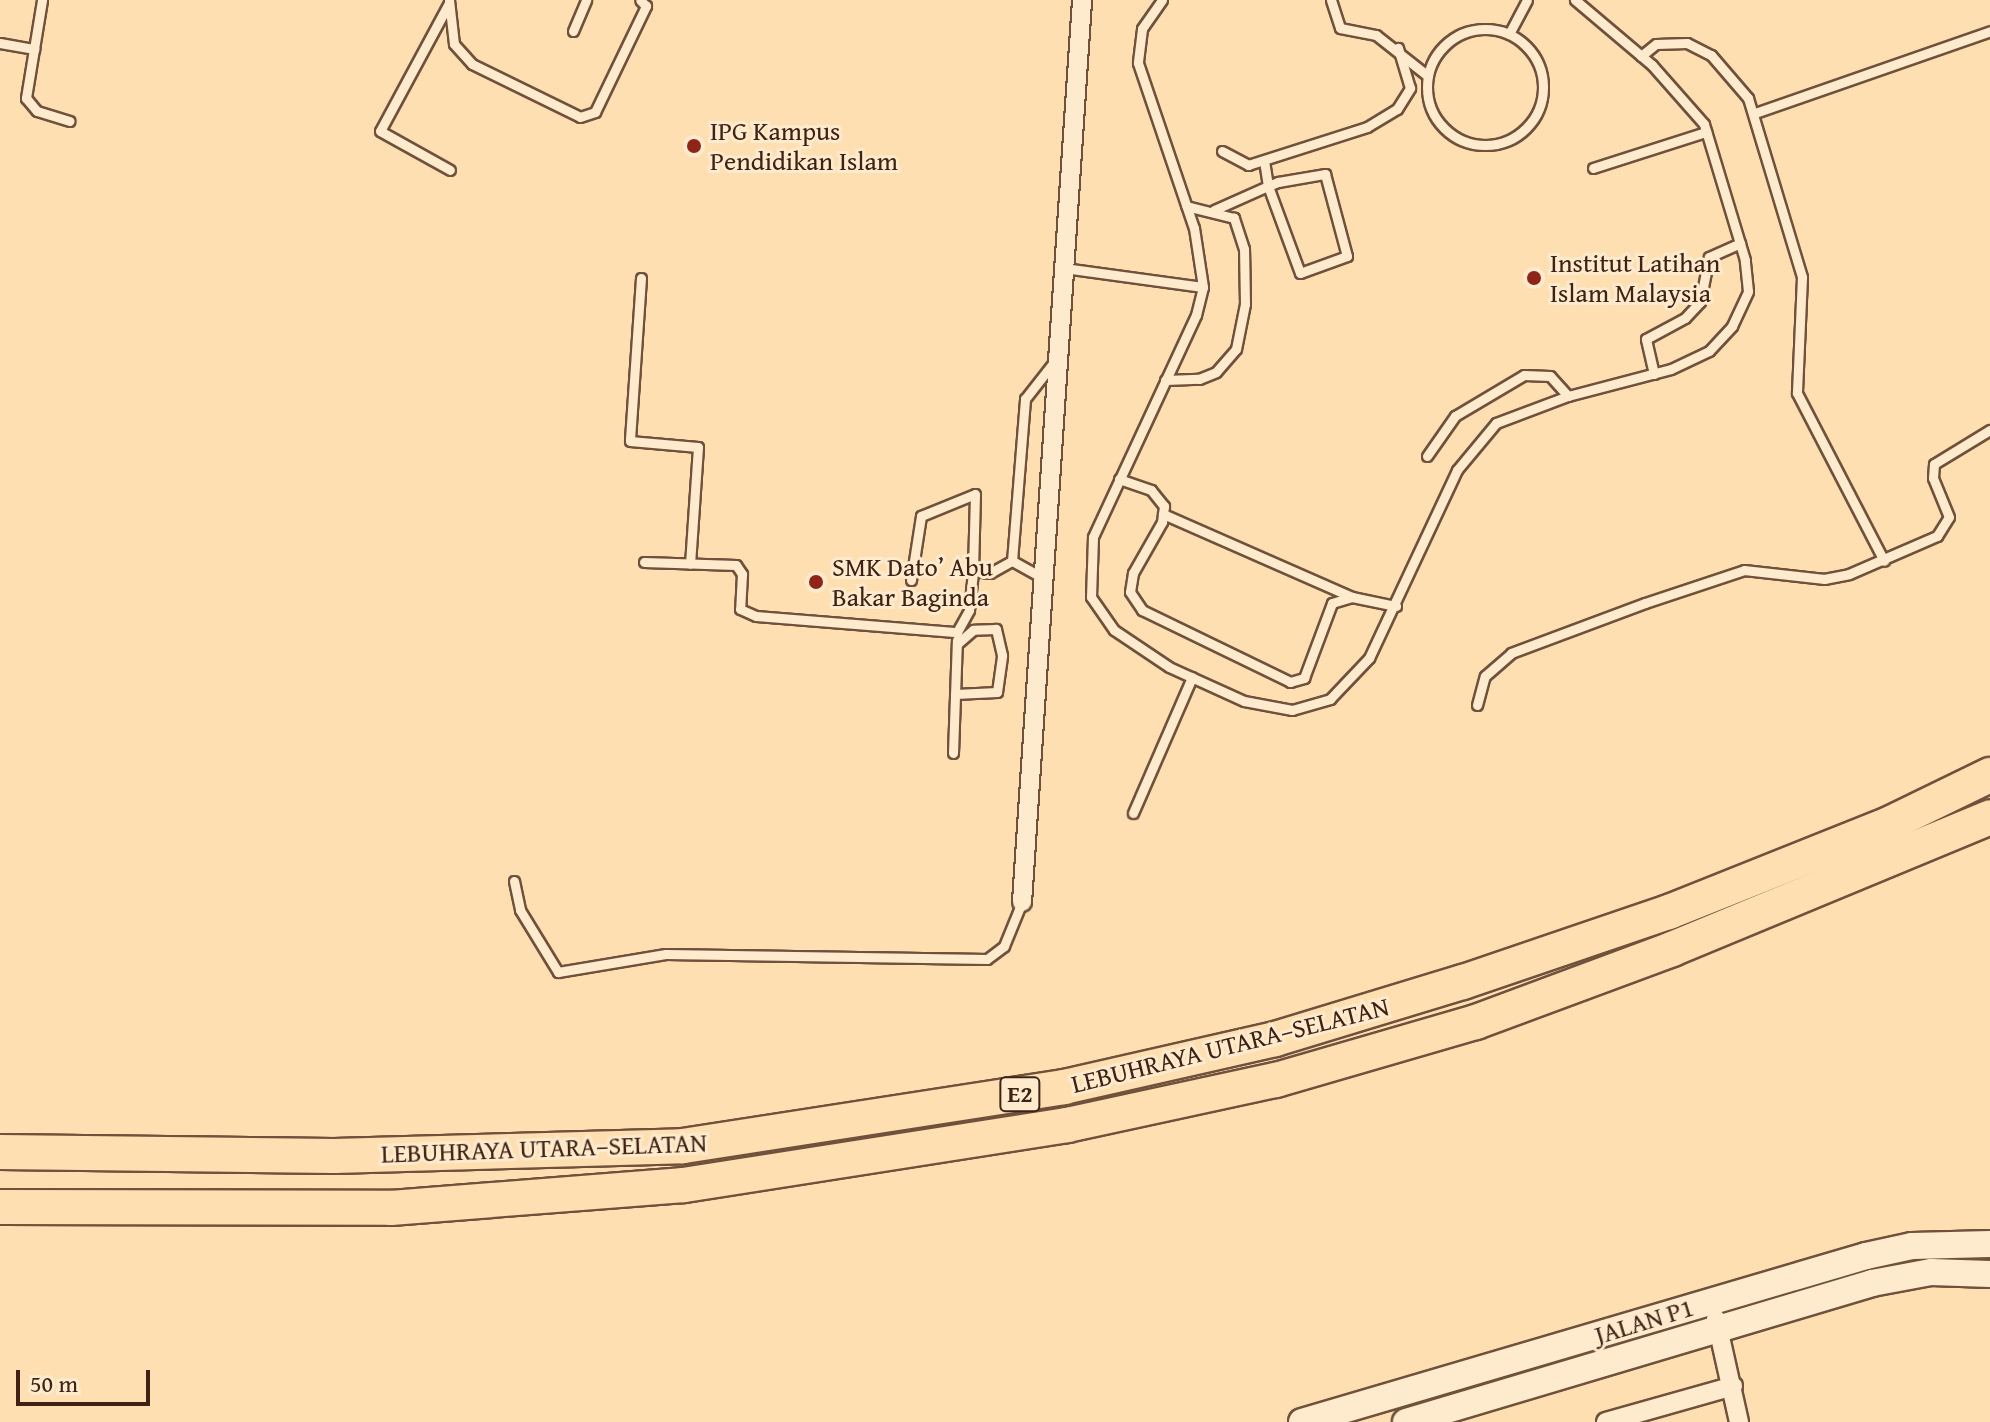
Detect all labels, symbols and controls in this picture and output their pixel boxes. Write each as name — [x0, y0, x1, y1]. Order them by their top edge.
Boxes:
place label: IPG Kampus Pendidikan Islam — [710, 115, 898, 176]
marker: IPG Kampus Pendidikan Islam — [685, 137, 703, 155]
place label: Institut Latihan Islam Malaysia — [1550, 247, 1720, 308]
marker: Institut Latihan Islam Malaysia — [1525, 269, 1543, 287]
place label: SMK Dato’ Abu Bakar Baginda — [832, 551, 993, 612]
marker: SMK Dato’ Abu Bakar Baginda — [807, 573, 825, 591]
street label: LEBUHRAYA UTARA–SELATAN — [1068, 990, 1392, 1100]
road number: E2 — [998, 1074, 1042, 1114]
street label: LEBUHRAYA UTARA–SELATAN — [380, 1127, 708, 1169]
street label: JALAN P1 — [1591, 1291, 1697, 1351]
scale bar — [20, 1354, 154, 1404]
text: 50 m — [30, 1366, 78, 1401]

